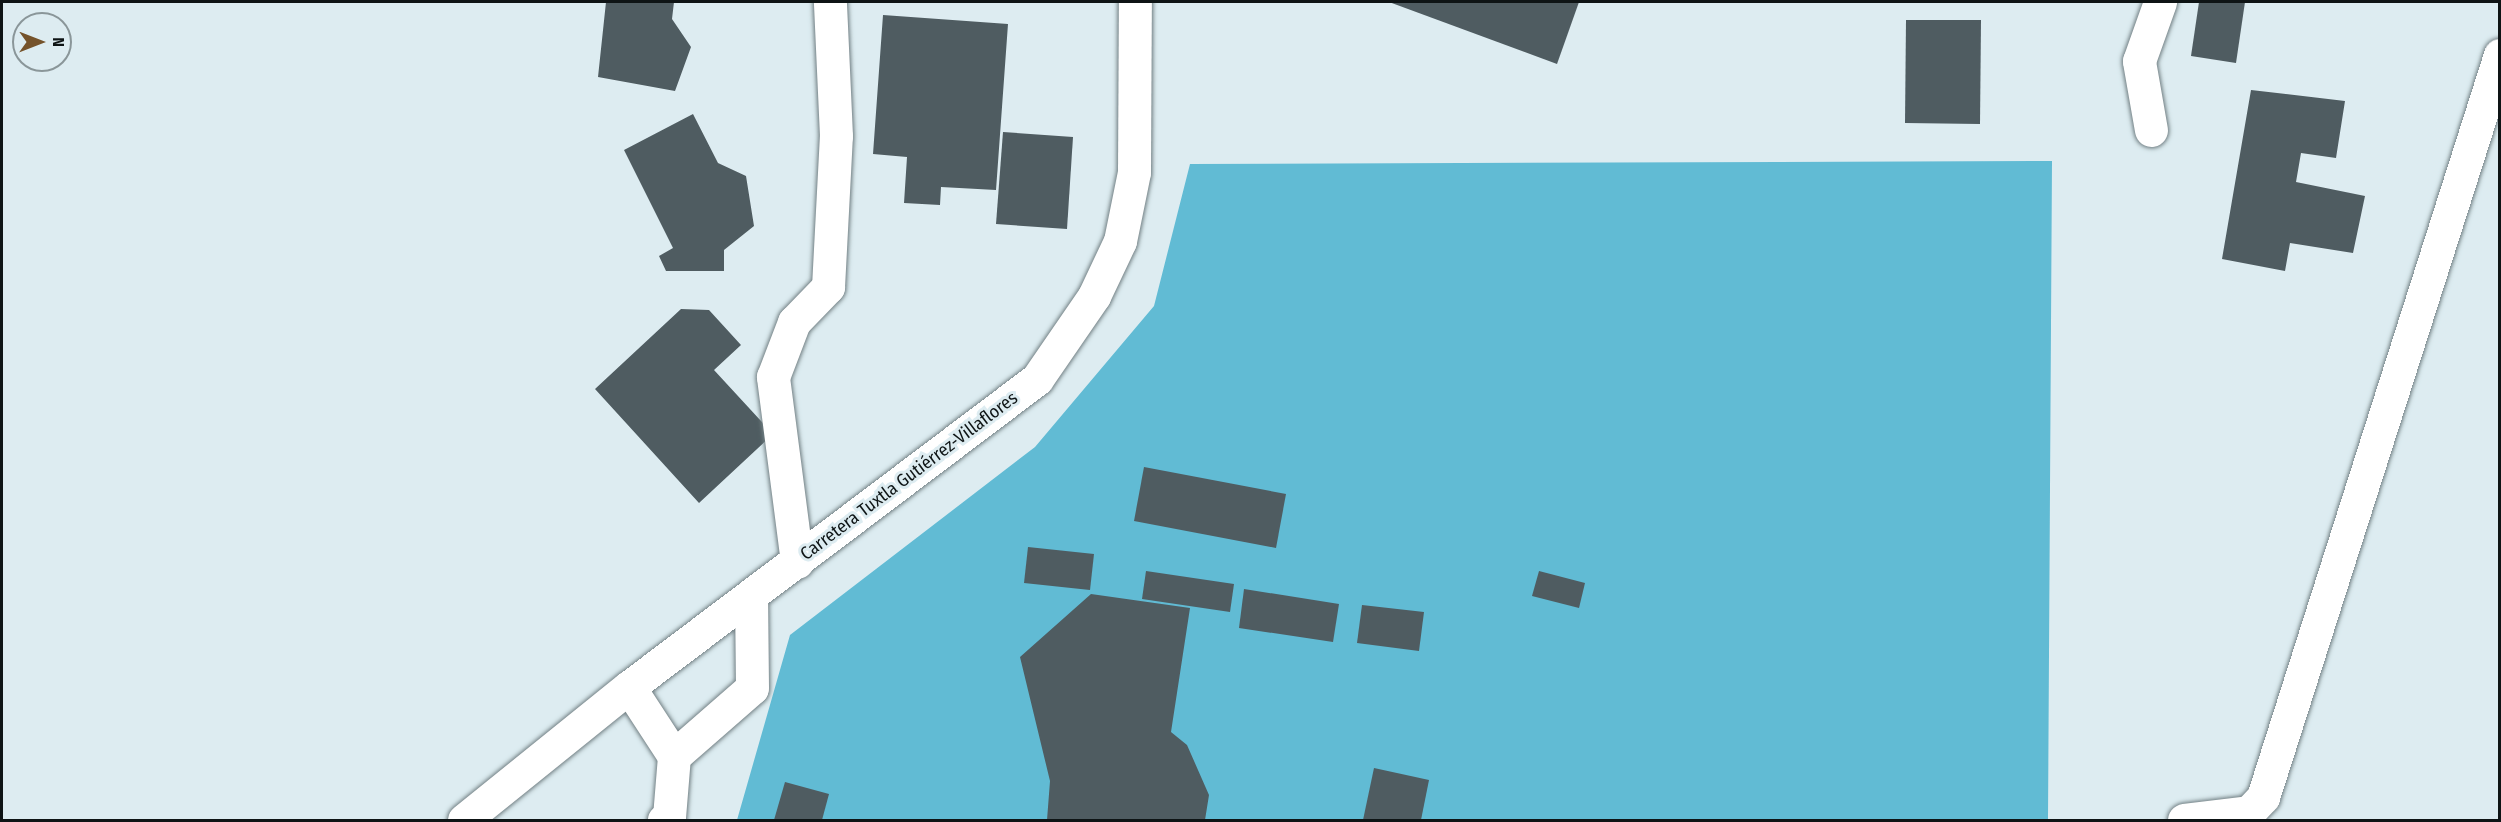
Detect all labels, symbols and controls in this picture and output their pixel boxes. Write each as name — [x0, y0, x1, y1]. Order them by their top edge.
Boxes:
north arrow — [12, 12, 72, 72]
text: N — [49, 37, 68, 47]
street label: Carretera Tuxtla Gutiérrez-Villaflores — [796, 387, 1022, 565]

